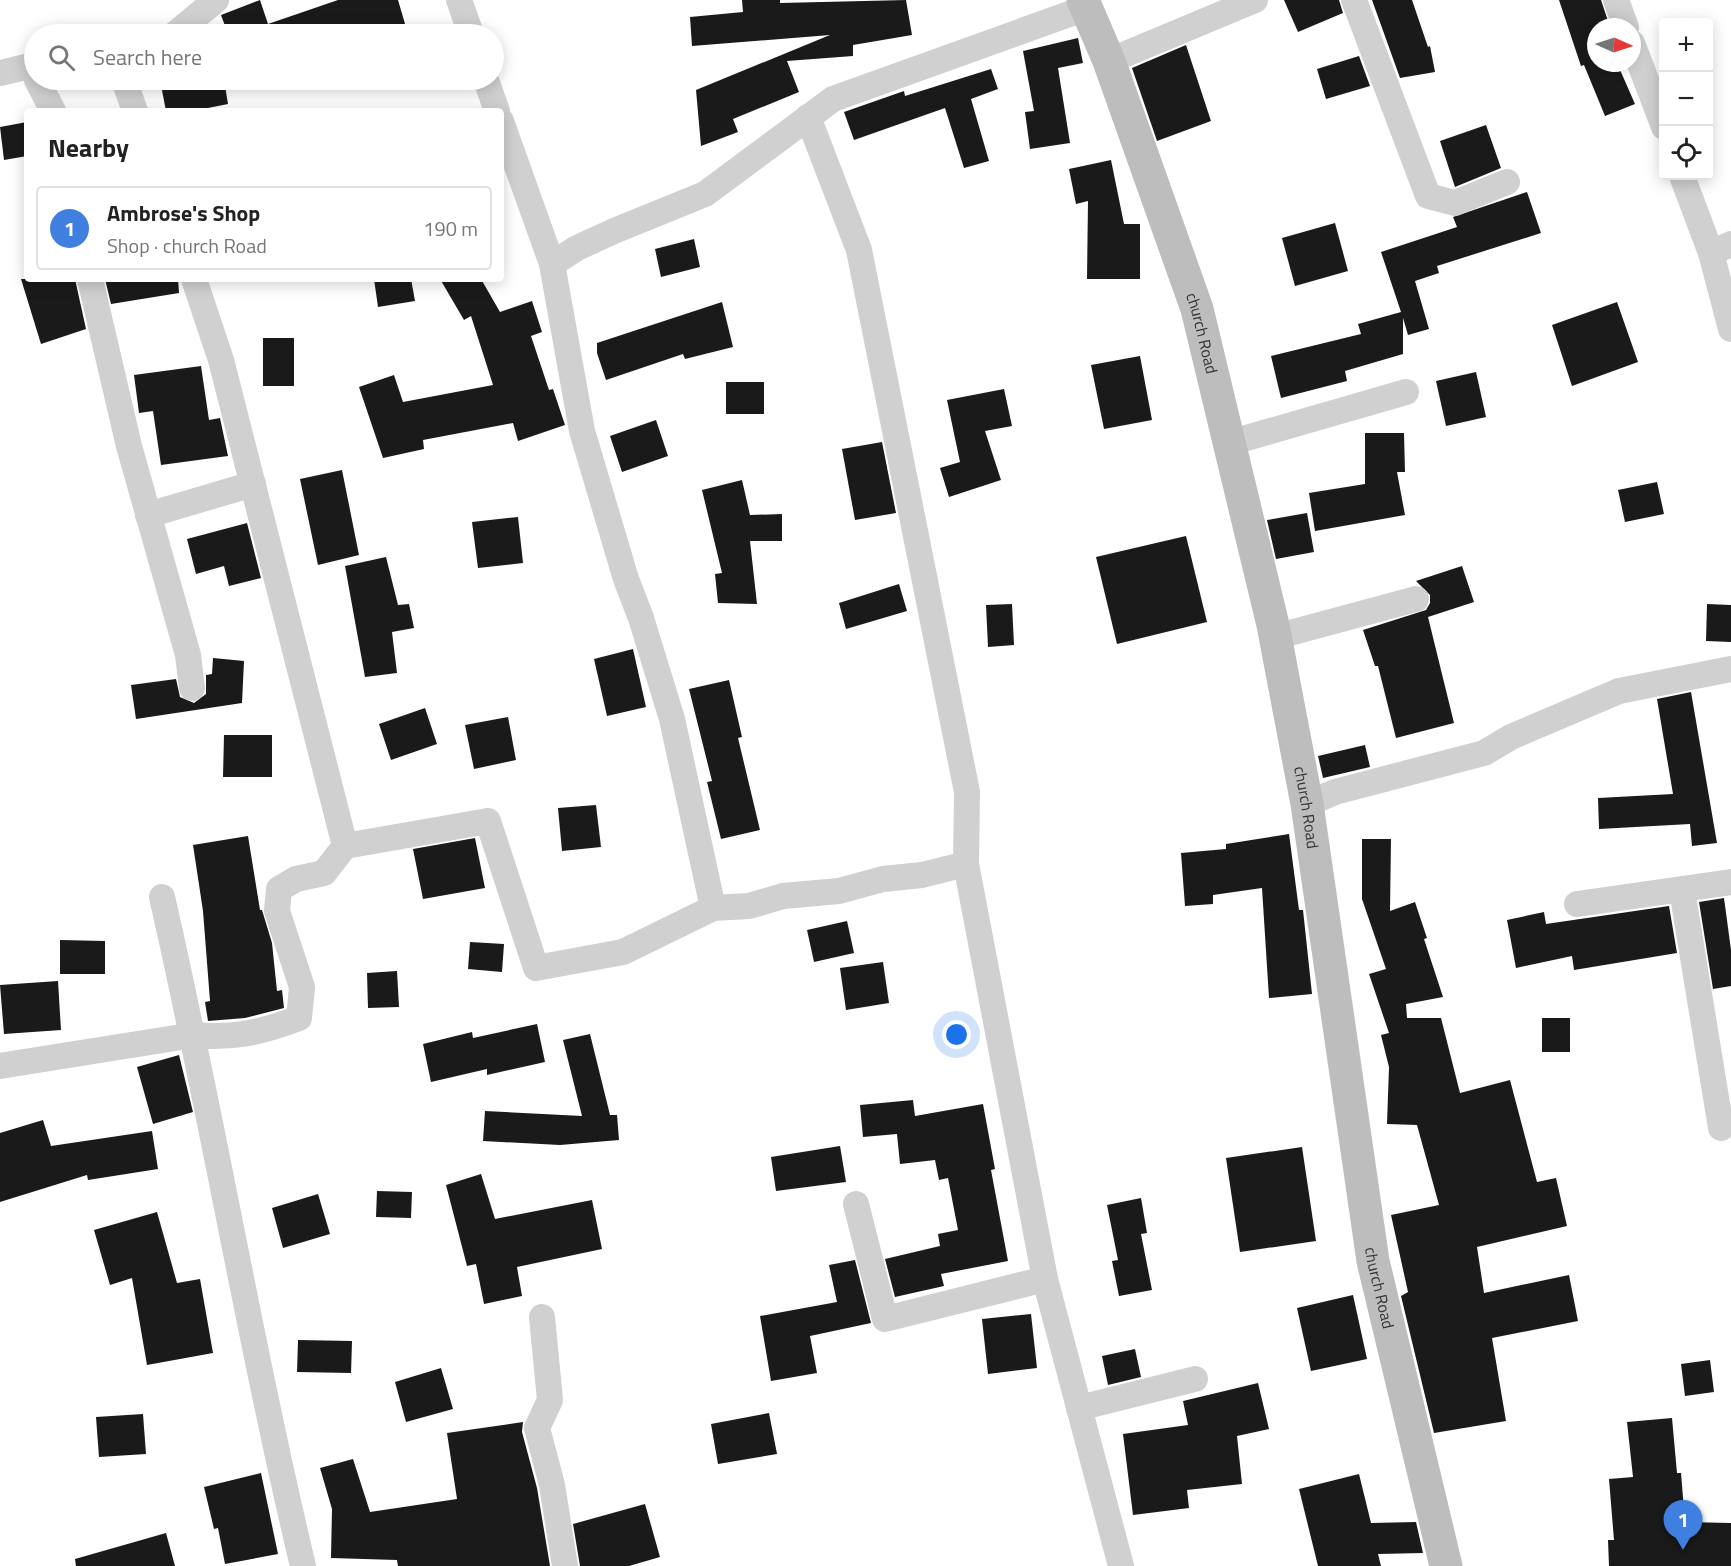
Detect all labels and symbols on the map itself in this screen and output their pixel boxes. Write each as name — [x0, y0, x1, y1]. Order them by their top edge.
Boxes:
north arrow — [1587, 18, 1641, 72]
street label: church Road — [1180, 289, 1224, 376]
street label: church Road — [1288, 764, 1325, 850]
your location — [942, 1020, 971, 1049]
street label: church Road — [1359, 1245, 1401, 1331]
pin: 1 — [1664, 1500, 1702, 1550]

